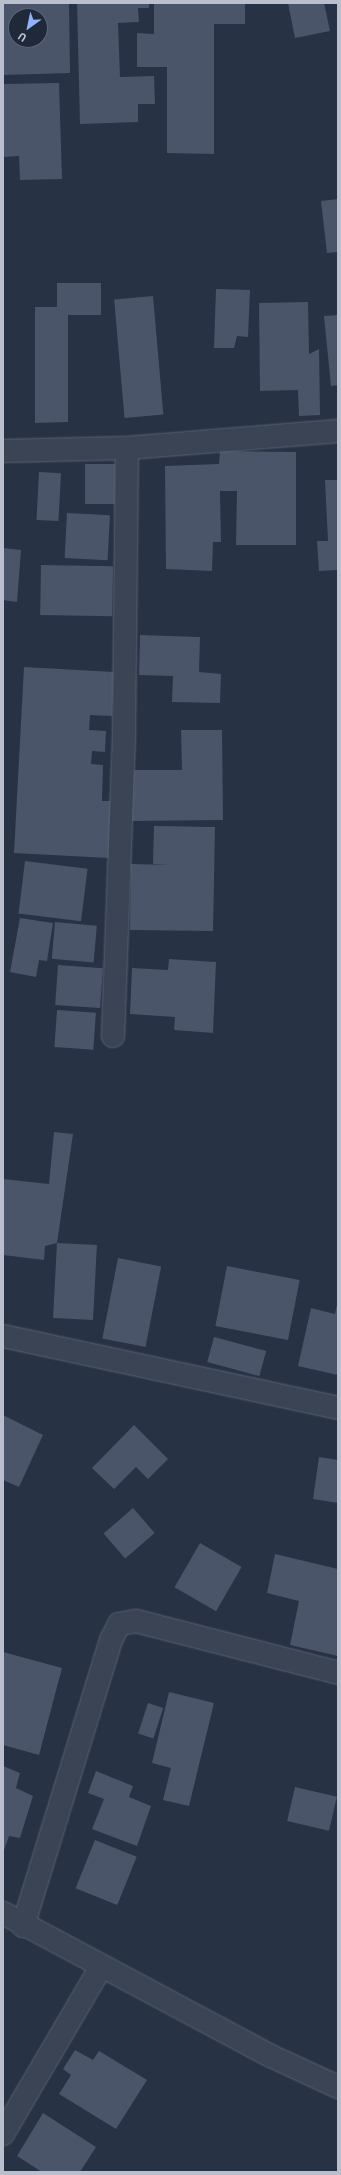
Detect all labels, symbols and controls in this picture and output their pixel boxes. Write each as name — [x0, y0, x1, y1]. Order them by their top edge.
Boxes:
north arrow — [8, 8, 48, 48]
text: U — [15, 29, 29, 45]

